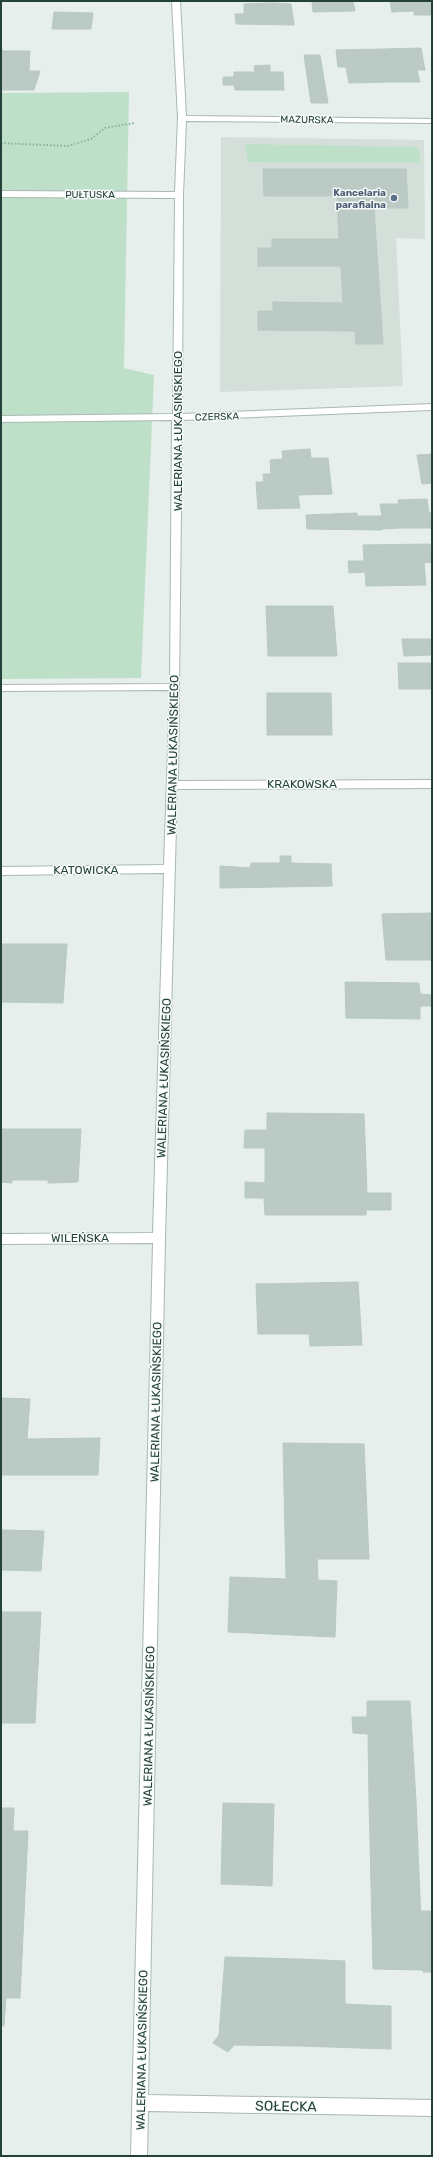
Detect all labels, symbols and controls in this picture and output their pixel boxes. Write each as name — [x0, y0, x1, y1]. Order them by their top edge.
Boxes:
street label: MAZURSKA — [280, 114, 334, 126]
place label: Kancelaria parafialna — [333, 187, 386, 211]
street label: PUŁTUSKA — [65, 189, 115, 201]
marker: Kancelaria parafialna — [389, 193, 399, 203]
street label: WALERIANA ŁUKASIŃSKIEGO — [171, 351, 185, 511]
street label: CZERSKA — [195, 410, 240, 424]
street label: WALERIANA ŁUKASIŃSKIEGO — [165, 675, 181, 835]
street label: KRAKOWSKA — [267, 777, 337, 791]
street label: KATOWICKA — [53, 863, 119, 877]
street label: WALERIANA ŁUKASIŃSKIEGO — [154, 998, 174, 1158]
street label: WILEŃSKA — [51, 1231, 109, 1245]
street label: WALERIANA ŁUKASIŃSKIEGO — [148, 1322, 164, 1482]
street label: WALERIANA ŁUKASIŃSKIEGO — [141, 1646, 157, 1806]
street label: WALERIANA ŁUKASIŃSKIEGO — [134, 1970, 150, 2130]
street label: SOŁECKA — [255, 2097, 318, 2116]

